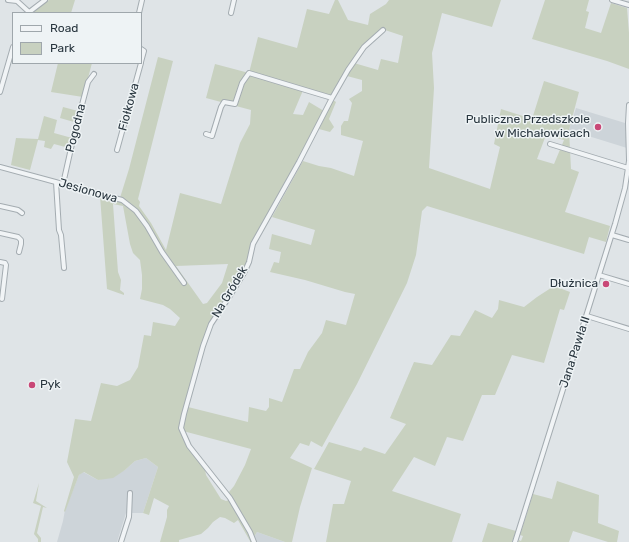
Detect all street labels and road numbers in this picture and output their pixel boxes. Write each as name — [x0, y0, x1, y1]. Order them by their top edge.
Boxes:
street label: Fiołkowa — [116, 82, 142, 132]
street label: Pogodna — [63, 102, 89, 154]
street label: Jesionowa — [57, 176, 119, 206]
street label: Na Gródek — [209, 264, 251, 320]
street label: Jana Pawła II — [557, 314, 593, 390]

